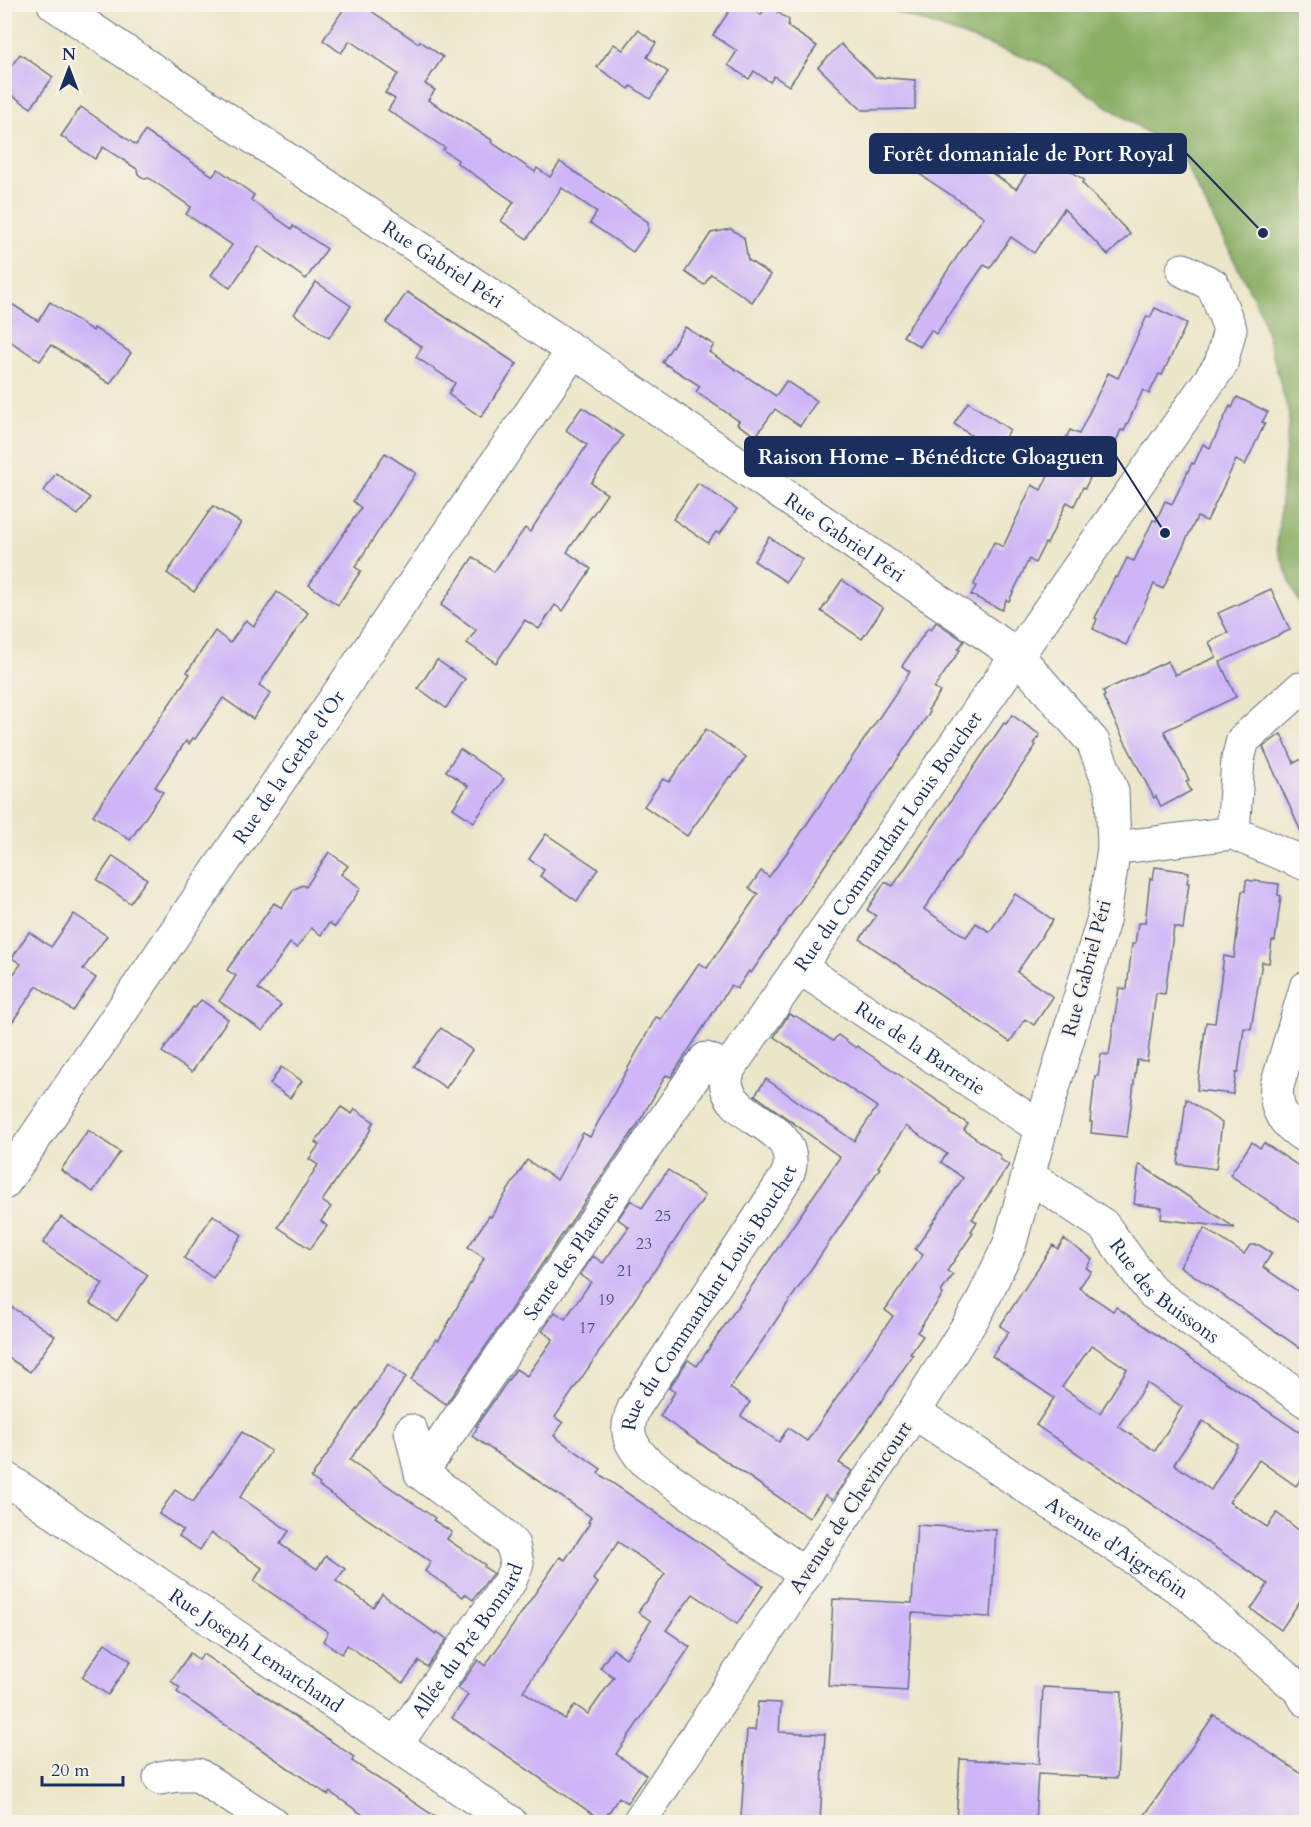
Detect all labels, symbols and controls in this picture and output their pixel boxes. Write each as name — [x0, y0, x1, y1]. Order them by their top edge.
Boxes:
north arrow — [39, 39, 99, 99]
text: N — [62, 44, 76, 66]
callout: Forêt domaniale de Port Royal — [870, 134, 1186, 173]
text: Forêt domaniale de Port Royal — [882, 140, 1174, 169]
street label: Rue Gabriel Péri — [377, 214, 509, 315]
callout: Raison Home - Bénédicte Gloaguen — [745, 437, 1116, 476]
text: Raison Home - Bénédicte Gloaguen — [758, 443, 1105, 472]
street label: Rue Gabriel Péri — [779, 487, 911, 589]
street label: Rue de la Gerbe d'Or — [227, 684, 351, 850]
street label: Rue du Commandant Louis Bouchet — [788, 706, 989, 977]
street label: Rue Gabriel Péri — [1055, 896, 1118, 1040]
street label: Rue de la Barrerie — [850, 995, 991, 1101]
street label: Rue du Commandant Louis Bouchet — [615, 1162, 804, 1432]
street label: Sente des Platanes — [517, 1186, 625, 1326]
house number: 25 — [655, 1205, 671, 1227]
house number: 23 — [636, 1233, 652, 1255]
street label: Rue des Buissons — [1103, 1233, 1225, 1350]
house number: 21 — [617, 1260, 633, 1282]
house number: 19 — [598, 1289, 614, 1311]
house number: 17 — [579, 1317, 595, 1339]
street label: Avenue de Chevincourt — [783, 1415, 919, 1599]
street label: Avenue d'Aigrefoin — [1040, 1490, 1194, 1605]
street label: Allée du Pré Bonnard — [405, 1559, 530, 1723]
street label: Rue Joseph Lemarchand — [164, 1582, 349, 1719]
scale bar — [42, 1749, 123, 1787]
text: 20 m — [51, 1758, 90, 1783]

